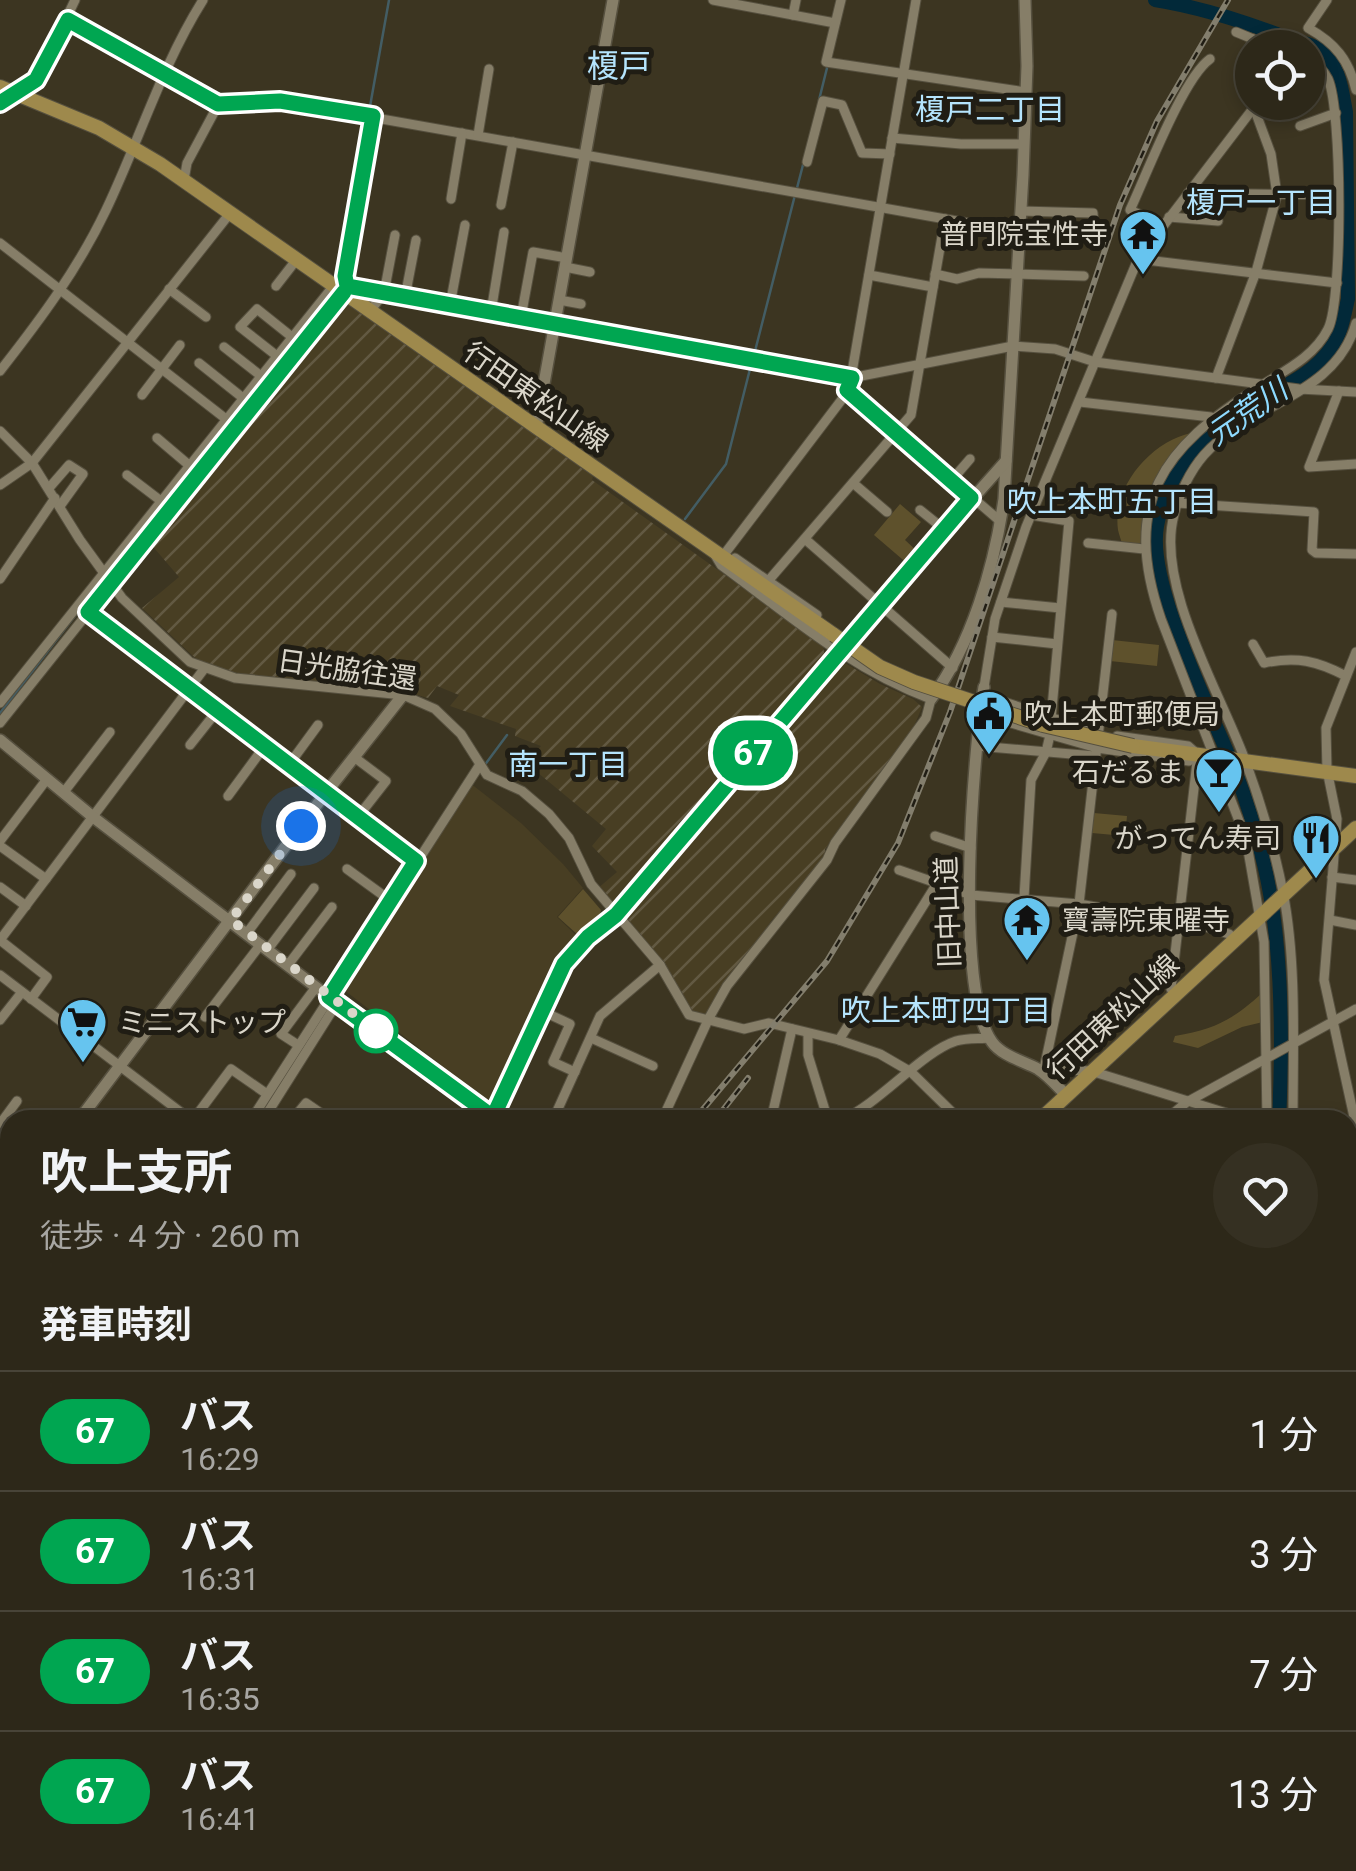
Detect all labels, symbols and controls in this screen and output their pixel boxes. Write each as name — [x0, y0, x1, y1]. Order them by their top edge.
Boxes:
map controls — [1235, 30, 1325, 120]
button: locate — [1235, 30, 1325, 120]
district label: 榎戸 — [587, 47, 651, 85]
district label: 榎戸二丁目 — [915, 92, 1065, 127]
district label: 榎戸一丁目 — [1186, 185, 1336, 220]
temple icon: 普門院宝性寺 — [1117, 208, 1169, 276]
place label: 普門院宝性寺 — [940, 218, 1108, 251]
street label: 行田東松山線 — [458, 335, 614, 459]
water label: 元荒川 — [1200, 370, 1296, 452]
district label: 吹上本町五丁目 — [1007, 484, 1217, 519]
street label: 日光脇往還 — [275, 644, 419, 696]
public building icon: 吹上本町郵便局 — [963, 688, 1015, 756]
place label: 吹上本町郵便局 — [1024, 698, 1220, 731]
line badge: 67 — [708, 720, 798, 786]
text: 67 — [733, 733, 773, 774]
bar icon: 石だるま — [1193, 746, 1245, 814]
district label: 南一丁目 — [508, 747, 628, 782]
place label: 石だるま — [1072, 756, 1184, 789]
your location — [276, 801, 326, 851]
restaurant icon: がってん寿司 — [1290, 812, 1342, 880]
place label: がってん寿司 — [1114, 822, 1281, 855]
street label: 旧中山道 — [930, 855, 966, 969]
temple icon: 寶壽院東曜寺 — [1001, 894, 1053, 962]
place label: 寶壽院東曜寺 — [1062, 904, 1230, 937]
street label: 行田東松山線 — [1040, 948, 1186, 1086]
district label: 吹上本町四丁目 — [841, 993, 1051, 1028]
supermarket icon: ミニストップ — [57, 996, 109, 1064]
place label: ミニストップ — [118, 1006, 286, 1039]
unlabelled marker — [355, 1010, 397, 1052]
button: heart — [1213, 1143, 1318, 1248]
text: 吹上支所 — [40, 1144, 232, 1201]
text: 徒歩 · 4 分 · 260 m — [40, 1217, 300, 1255]
text: 発車時刻 — [40, 1303, 192, 1347]
text: バス — [180, 1394, 256, 1438]
text: 67 — [75, 1411, 115, 1452]
text: 1 分 — [1249, 1413, 1318, 1457]
text: 16:29 — [180, 1440, 260, 1478]
text: バス — [180, 1514, 256, 1558]
text: 67 — [75, 1531, 115, 1572]
text: 3 分 — [1249, 1533, 1318, 1577]
text: 16:31 — [180, 1560, 260, 1598]
text: バス — [180, 1634, 256, 1678]
text: 67 — [75, 1651, 115, 1692]
text: 7 分 — [1249, 1653, 1318, 1697]
text: 16:35 — [180, 1680, 260, 1718]
text: バス — [180, 1754, 256, 1798]
text: 67 — [75, 1771, 115, 1812]
text: 13 分 — [1228, 1773, 1318, 1817]
text: 16:41 — [180, 1800, 260, 1838]

